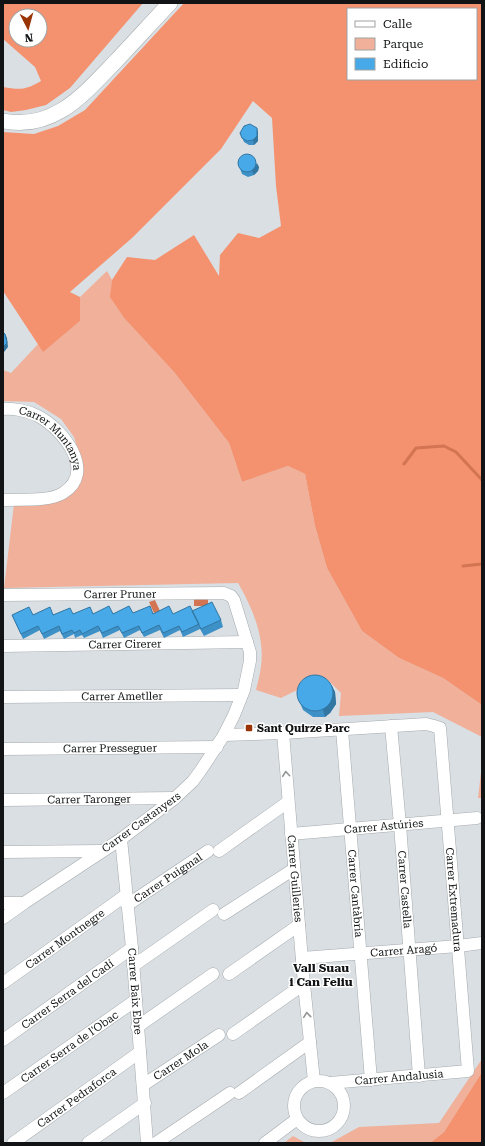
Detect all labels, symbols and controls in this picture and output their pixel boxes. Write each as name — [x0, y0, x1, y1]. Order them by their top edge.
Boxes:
north arrow — [8, 8, 48, 48]
legend — [347, 8, 477, 80]
text: Calle — [383, 17, 413, 31]
text: N — [24, 31, 34, 44]
text: Parque — [383, 37, 424, 51]
text: Edificio — [383, 57, 428, 71]
street label: Carrer Muntanya — [17, 404, 83, 471]
street label: Carrer Pruner — [84, 588, 157, 601]
street label: Carrer Cirerer — [88, 637, 162, 652]
street label: Carrer Ametller — [81, 690, 163, 703]
place label: Sant Quirze Parc — [257, 722, 351, 735]
marker: Sant Quirze Parc — [244, 723, 254, 733]
street label: Carrer Presseguer — [63, 742, 157, 755]
one-way arrow — [282, 770, 291, 777]
street label: Carrer Castanyers — [99, 789, 183, 855]
street label: Carrer Taronger — [47, 793, 131, 806]
street label: Carrer Astúries — [344, 817, 424, 836]
street label: Carrer Guilleries — [285, 834, 305, 923]
street label: Carrer Extremadura — [443, 847, 464, 952]
street label: Carrer Cantàbria — [345, 849, 365, 938]
street label: Carrer Puigmal — [131, 850, 205, 906]
street label: Carrer Castella — [395, 850, 414, 929]
street label: Carrer Montnegre — [23, 906, 107, 972]
street label: Carrer Aragó — [370, 942, 438, 960]
street label: Carrer Baix Ebre — [125, 948, 145, 1035]
street label: Carrer Serra del Cadí — [19, 957, 117, 1032]
district label: Vall Suau i Can Feliu — [289, 961, 353, 989]
street label: Carrer Serra de l'Obac — [18, 1008, 121, 1086]
one-way arrow — [303, 1012, 312, 1018]
street label: Carrer Mola — [151, 1038, 211, 1083]
street label: Carrer Pedraforca — [35, 1065, 119, 1131]
street label: Carrer Andalusia — [354, 1067, 444, 1088]

